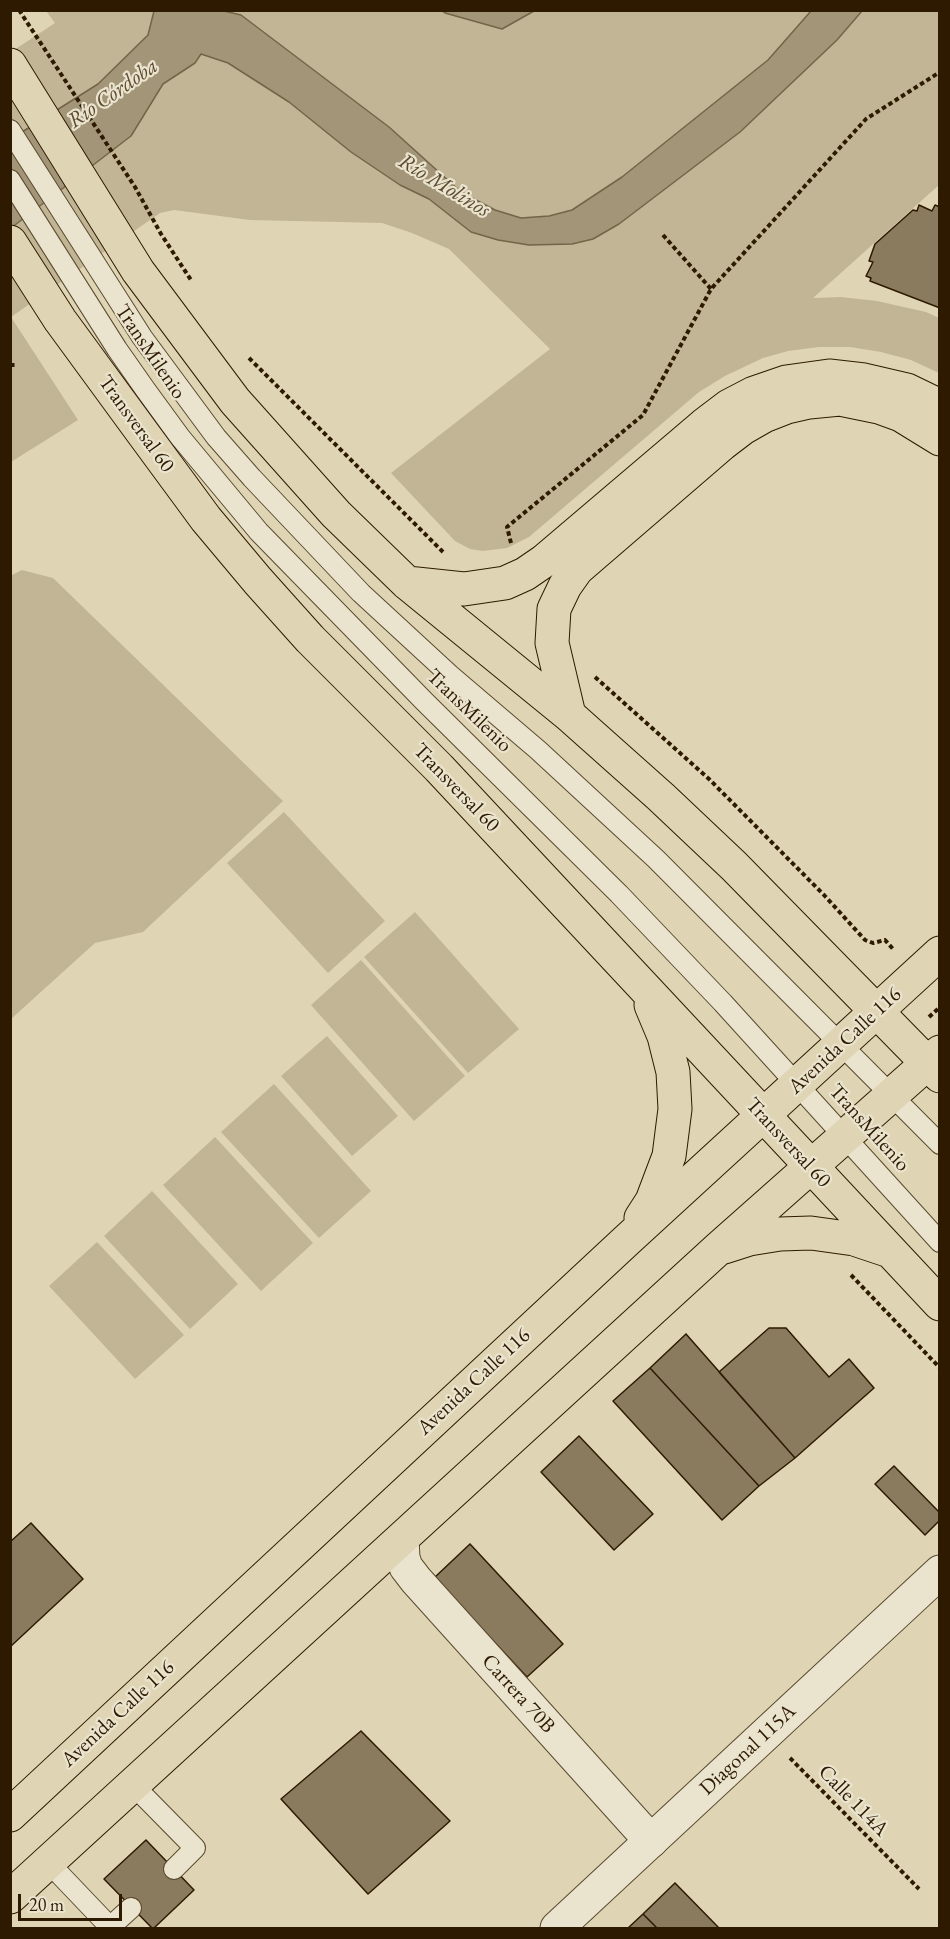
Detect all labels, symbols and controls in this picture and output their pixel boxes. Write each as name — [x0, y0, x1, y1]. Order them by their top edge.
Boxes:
water label: Río Córdoba — [63, 53, 163, 135]
water label: Río Molinos — [393, 148, 495, 224]
street label: TransMilenio — [109, 300, 191, 404]
street label: Transversal 60 — [92, 371, 180, 477]
street label: TransMilenio — [421, 664, 517, 758]
street label: Transversal 60 — [407, 738, 505, 838]
street label: Avenida Calle 116 — [783, 982, 907, 1100]
street label: TransMilenio — [823, 1079, 915, 1177]
street label: Transversal 60 — [740, 1093, 836, 1193]
street label: Avenida Calle 116 — [412, 1323, 536, 1441]
street label: Carrera 70B — [476, 1649, 560, 1739]
street label: Avenida Calle 116 — [56, 1655, 180, 1773]
street label: Diagonal 115A — [695, 1699, 801, 1801]
street label: Calle 114A — [812, 1760, 894, 1842]
scale bar — [21, 1882, 124, 1920]
text: 20 m — [29, 1893, 64, 1916]

